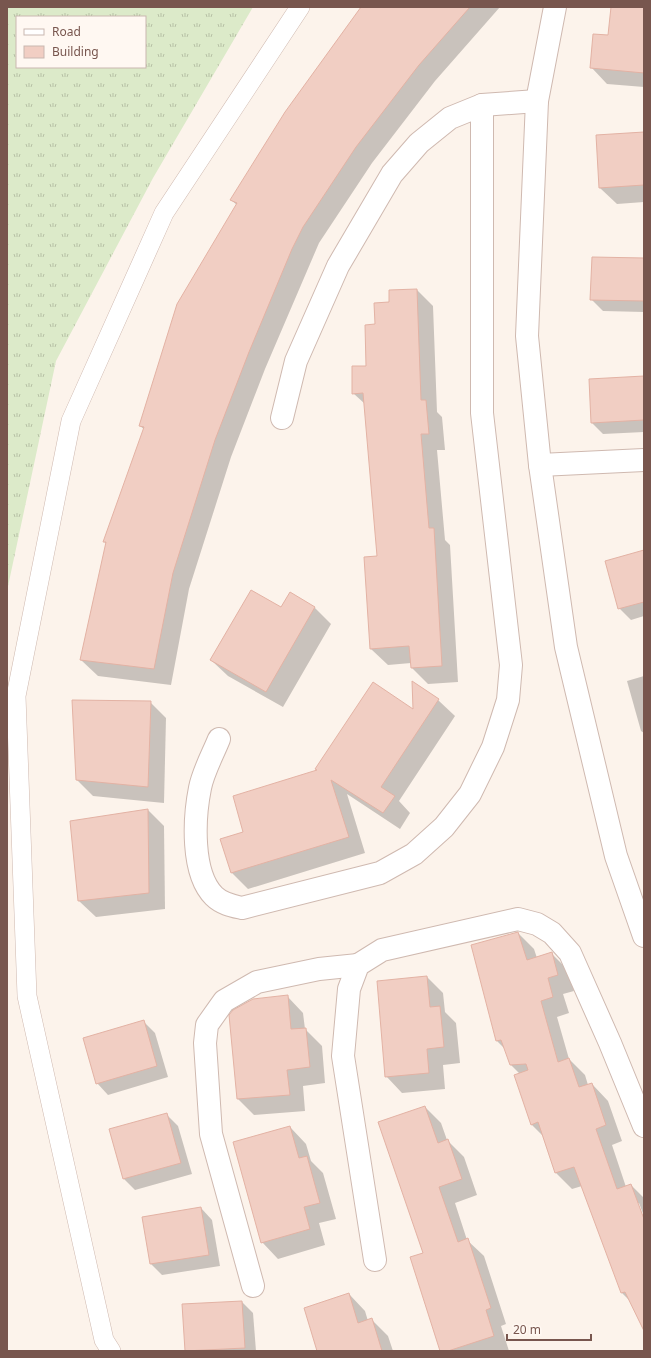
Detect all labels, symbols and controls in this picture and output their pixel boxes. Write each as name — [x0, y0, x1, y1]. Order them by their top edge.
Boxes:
legend — [16, 16, 146, 68]
text: Road — [52, 23, 81, 40]
text: Building — [52, 43, 99, 60]
scale bar — [507, 1316, 591, 1342]
text: 20 m — [513, 1321, 541, 1338]

